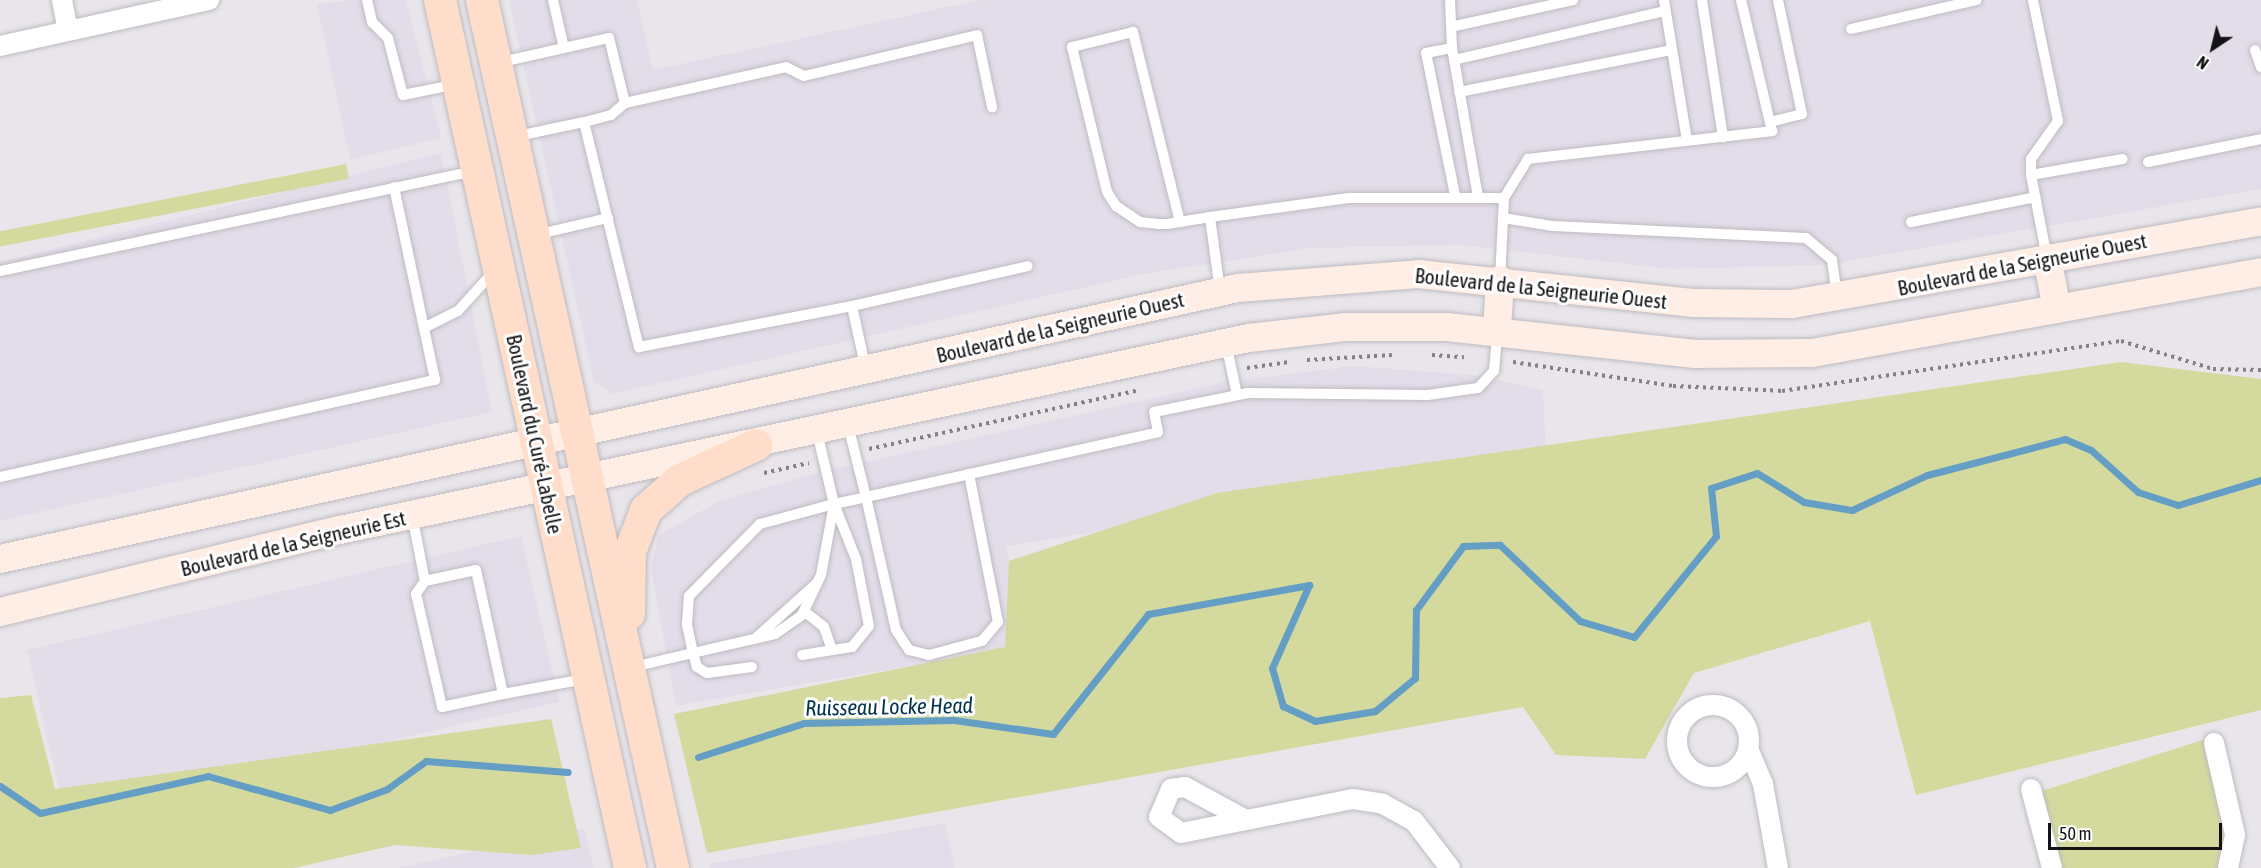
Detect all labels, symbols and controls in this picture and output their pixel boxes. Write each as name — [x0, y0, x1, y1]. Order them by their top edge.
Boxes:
north arrow — [2183, 18, 2243, 78]
text: N — [2194, 53, 2212, 73]
street label: Boulevard de la Seigneurie Ouest — [1895, 227, 2149, 301]
street label: Boulevard de la Seigneurie Ouest — [1414, 262, 1668, 314]
street label: Boulevard de la Seigneurie Ouest — [934, 286, 1186, 368]
street label: Boulevard du Curé-Labelle — [502, 332, 568, 536]
street label: Boulevard de la Seigneurie Est — [178, 505, 408, 581]
water label: Ruisseau Locke Head — [805, 692, 973, 722]
scale bar — [2051, 811, 2225, 849]
text: 50 m — [2059, 823, 2091, 844]

